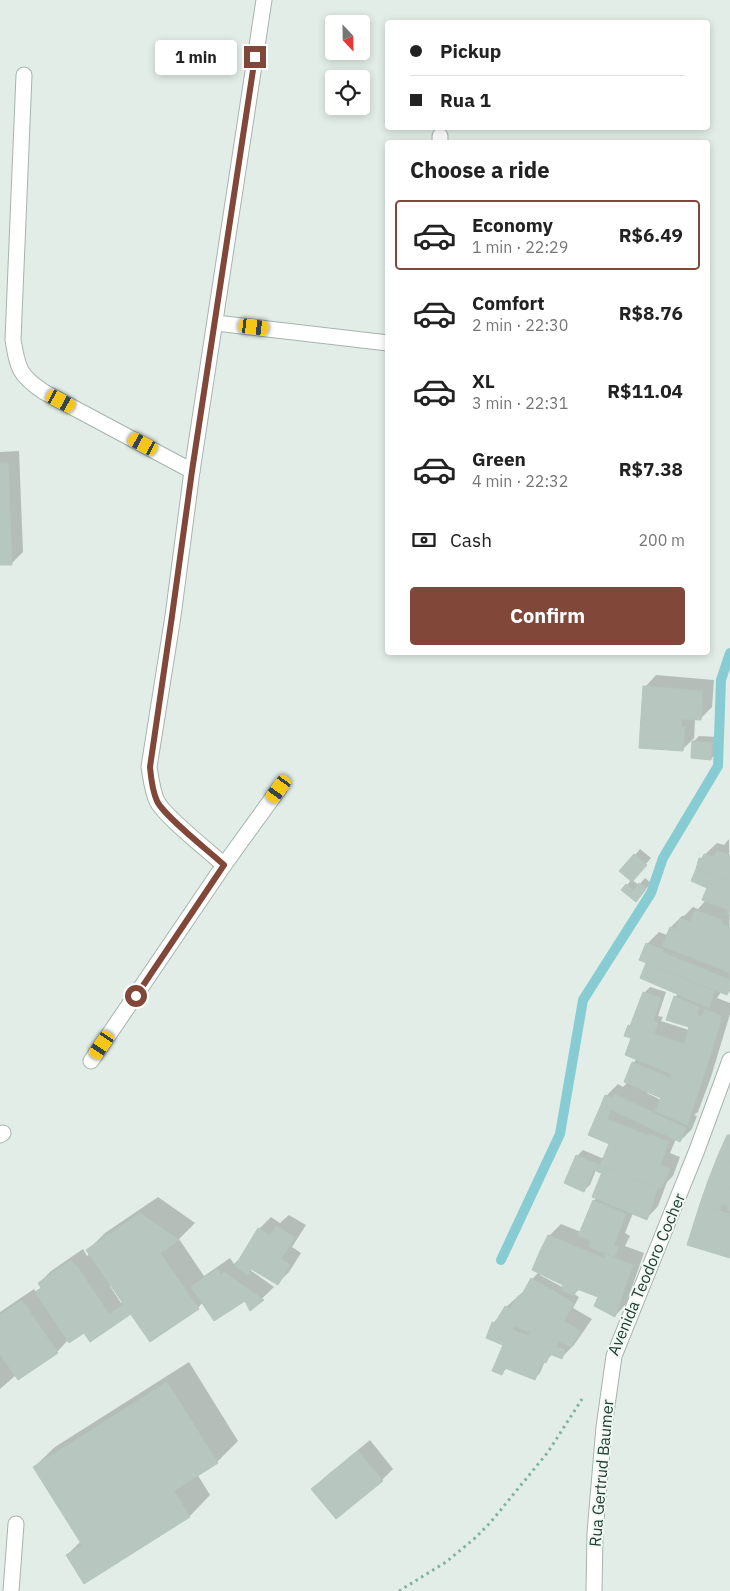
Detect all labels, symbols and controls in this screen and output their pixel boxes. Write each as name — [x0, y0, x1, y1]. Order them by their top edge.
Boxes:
north arrow — [325, 15, 370, 60]
map controls — [325, 15, 370, 115]
text: Pickup — [440, 39, 501, 63]
callout: 1 min — [155, 40, 238, 74]
route end — [244, 46, 266, 68]
text: 1 min — [175, 47, 217, 67]
button: locate — [325, 70, 370, 115]
text: Rua 1 — [440, 88, 491, 112]
text: Choose a ride — [410, 155, 550, 184]
icon: car — [412, 213, 457, 258]
text: Economy — [472, 213, 553, 237]
text: R$6.49 — [619, 223, 683, 247]
text: 1 min · 22:29 — [472, 237, 568, 257]
icon: car — [412, 291, 457, 336]
text: Comfort — [472, 291, 545, 315]
text: R$8.76 — [619, 301, 683, 325]
text: 2 min · 22:30 — [472, 315, 568, 335]
car — [238, 318, 269, 336]
icon: car — [412, 369, 457, 414]
text: XL — [472, 369, 495, 393]
text: R$11.04 — [607, 379, 683, 403]
car — [44, 387, 77, 415]
text: 3 min · 22:31 — [472, 393, 568, 413]
car — [126, 430, 159, 458]
icon: car — [412, 447, 457, 492]
text: Green — [472, 447, 526, 471]
text: R$7.38 — [619, 457, 683, 481]
text: 4 min · 22:32 — [472, 471, 568, 491]
icon: cash — [410, 526, 438, 554]
text: Cash — [450, 528, 492, 552]
text: 200 m — [638, 530, 685, 550]
button: Confirm — [410, 587, 685, 645]
car — [264, 772, 293, 806]
route start — [125, 985, 147, 1007]
car — [87, 1028, 116, 1062]
street label: Avenida Teodoro Cocher — [603, 1190, 689, 1358]
street label: Rua Gertrud Baumer — [585, 1398, 617, 1548]

